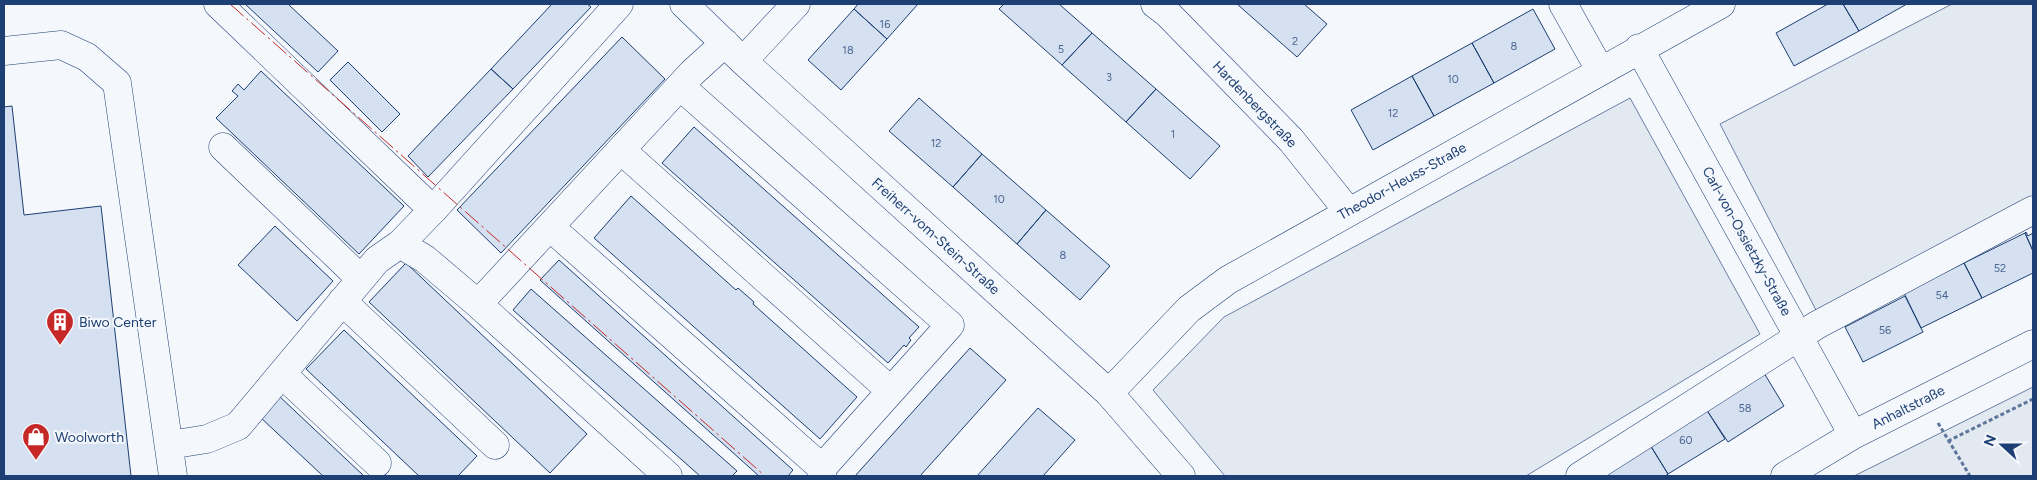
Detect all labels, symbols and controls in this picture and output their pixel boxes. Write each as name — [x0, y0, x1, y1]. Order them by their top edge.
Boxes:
house number: 16 — [880, 18, 890, 31]
house number: 2 — [1292, 35, 1298, 48]
house number: 8 — [1511, 40, 1518, 53]
house number: 5 — [1058, 43, 1064, 56]
house number: 18 — [842, 44, 854, 57]
street label: Hardenbergstraße — [1209, 57, 1301, 152]
house number: 3 — [1106, 71, 1112, 84]
house number: 10 — [1447, 73, 1459, 86]
house number: 12 — [1388, 107, 1398, 120]
house number: 1 — [1171, 128, 1175, 141]
house number: 12 — [931, 137, 941, 150]
street label: Theodor-Heuss-Straße — [1335, 139, 1470, 224]
street label: Carl-von-Ossietzky-Straße — [1698, 164, 1795, 319]
street label: Freiherr-vom-Stein-Straße — [868, 174, 1003, 299]
house number: 10 — [993, 193, 1005, 206]
house number: 8 — [1060, 249, 1067, 262]
house number: 52 — [1994, 262, 2006, 275]
house number: 54 — [1935, 289, 1949, 302]
building icon: Biwo Center — [45, 307, 75, 346]
place label: Biwo Center — [79, 314, 157, 331]
house number: 56 — [1879, 324, 1891, 337]
street label: Anhaltstraße — [1869, 382, 1948, 433]
house number: 58 — [1738, 402, 1752, 415]
north arrow — [1977, 420, 2027, 470]
shop icon: Woolworth — [21, 422, 51, 461]
place label: Woolworth — [55, 429, 124, 446]
text: N — [1980, 432, 2000, 449]
house number: 60 — [1679, 434, 1693, 447]

